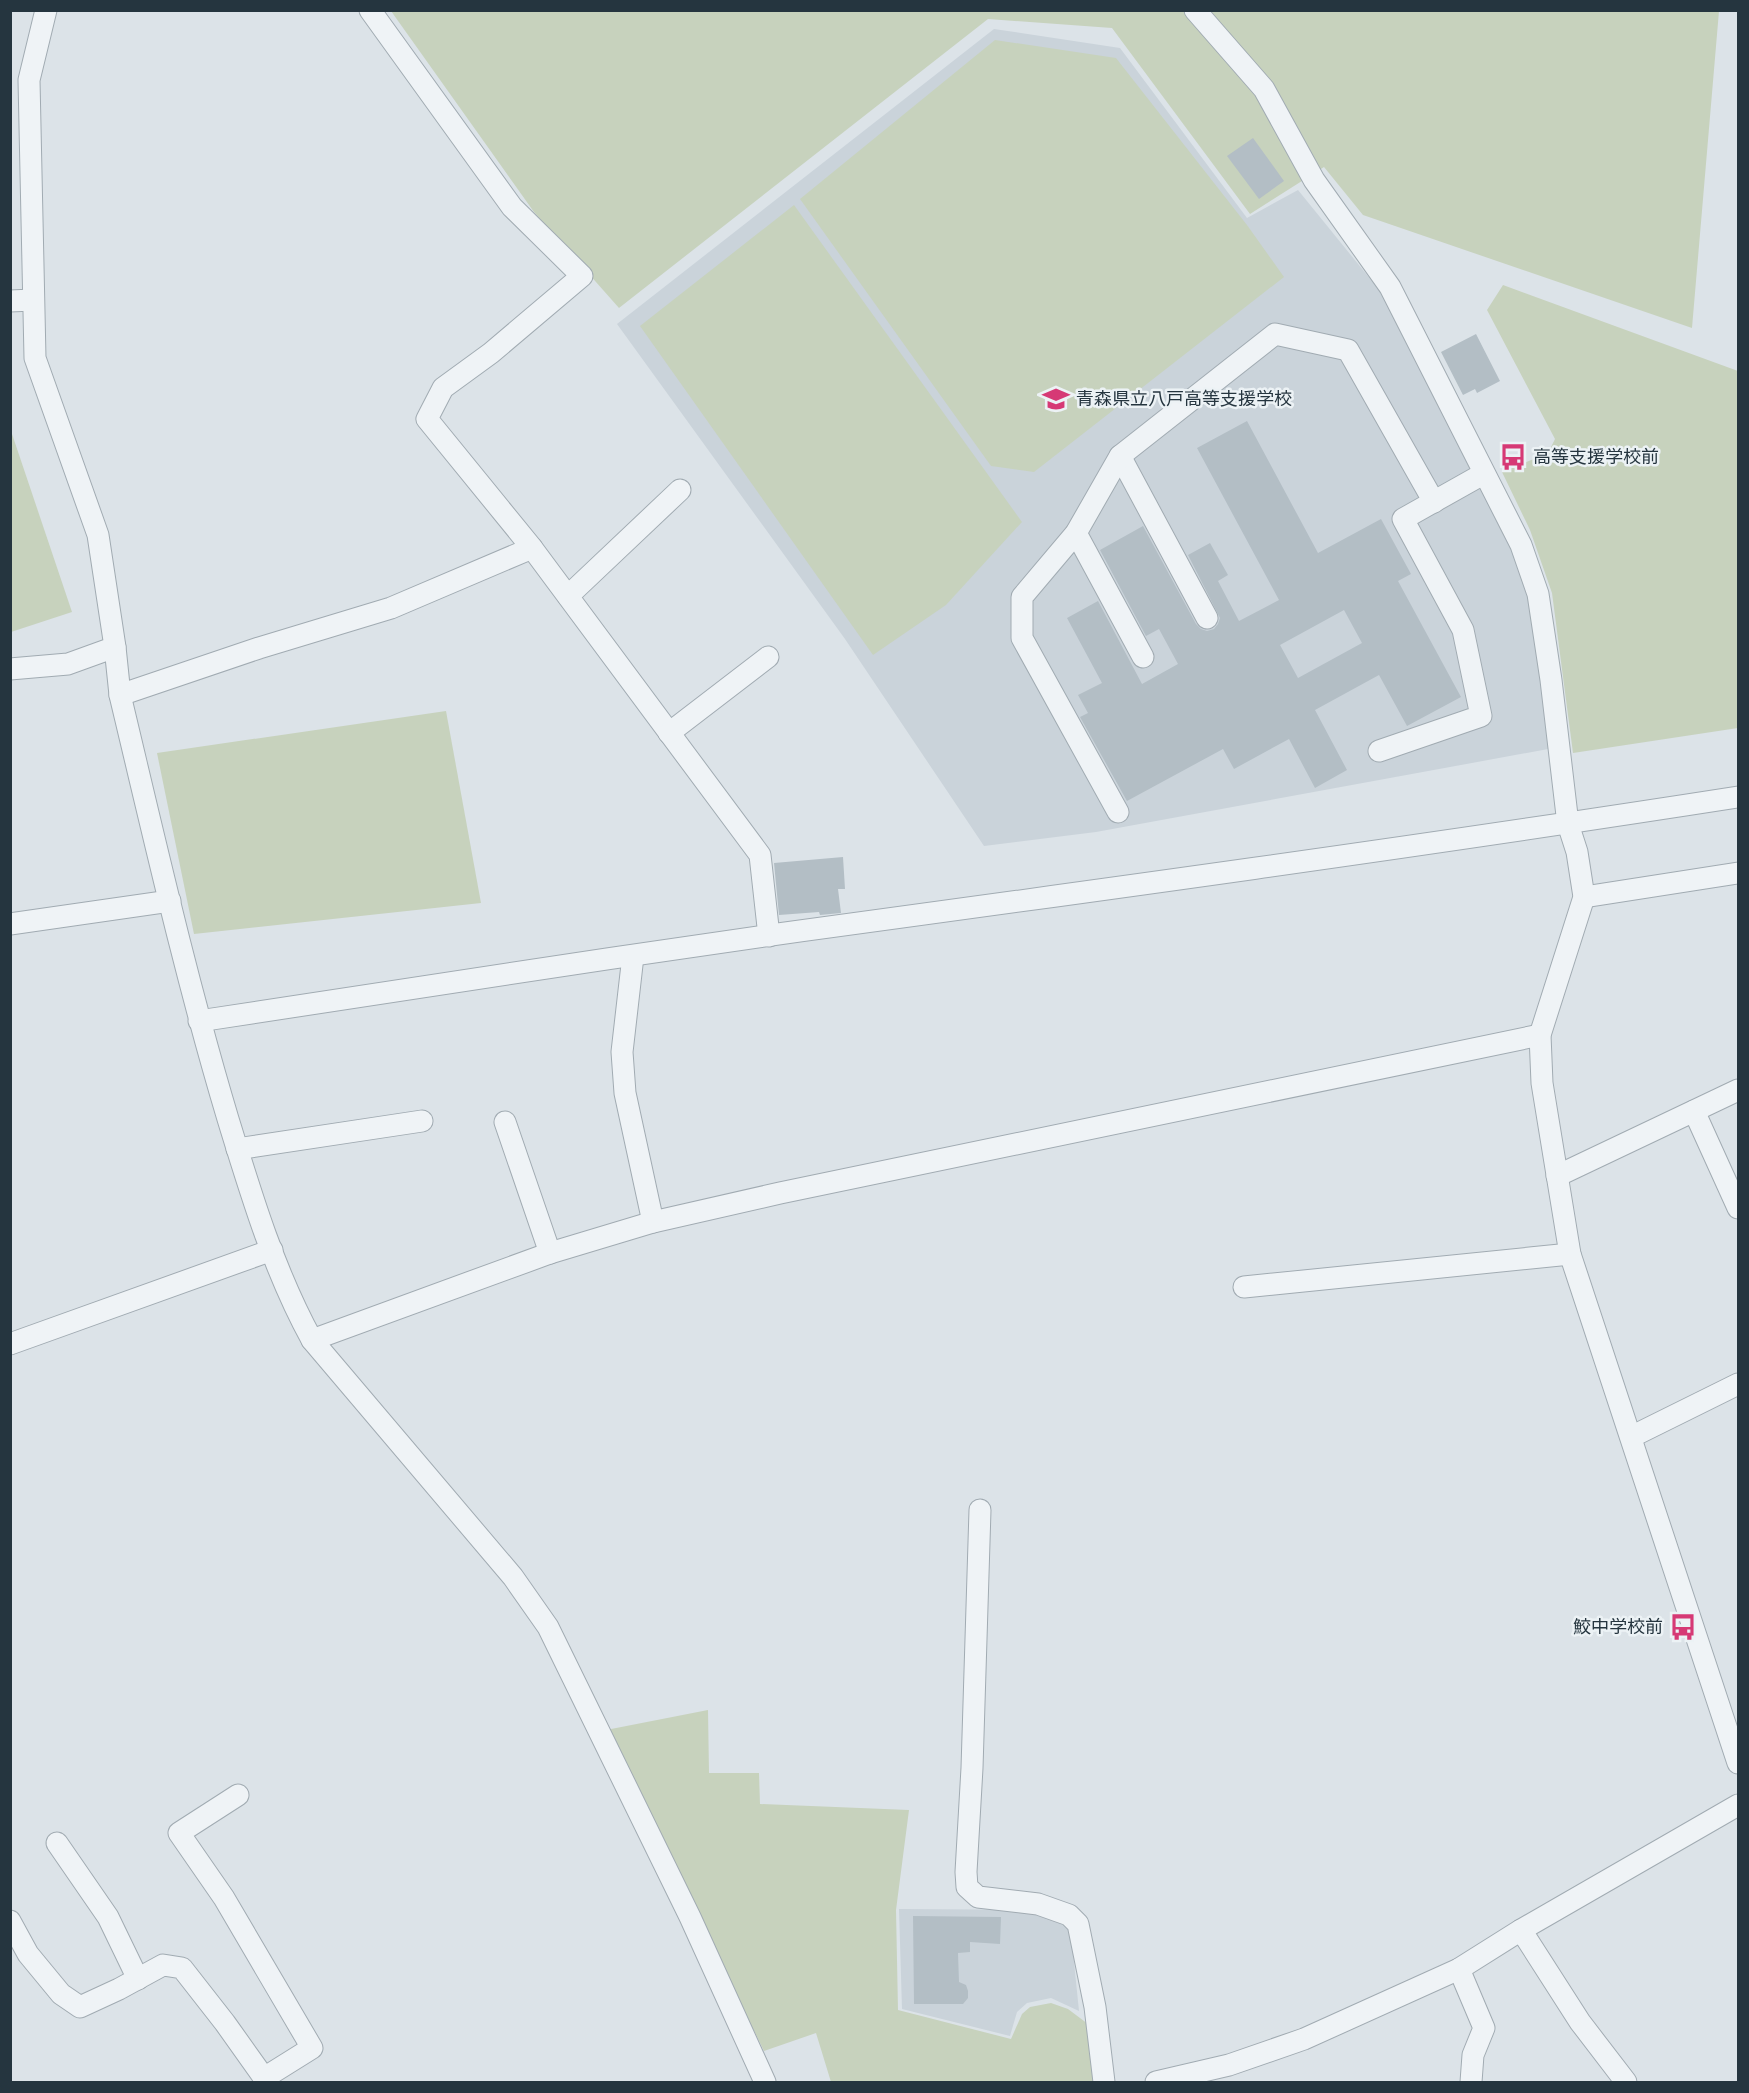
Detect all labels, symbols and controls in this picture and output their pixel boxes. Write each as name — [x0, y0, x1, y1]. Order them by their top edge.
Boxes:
school or university icon: 青森県立八戸高等支援学校 — [1041, 384, 1071, 414]
place label: 青森県立八戸高等支援学校 — [1076, 388, 1292, 410]
bus stop icon: 高等支援学校前 — [1498, 442, 1528, 472]
place label: 高等支援学校前 — [1533, 446, 1659, 468]
bus stop icon: 鮫中学校前 — [1668, 1612, 1698, 1642]
place label: 鮫中学校前 — [1573, 1616, 1663, 1638]

